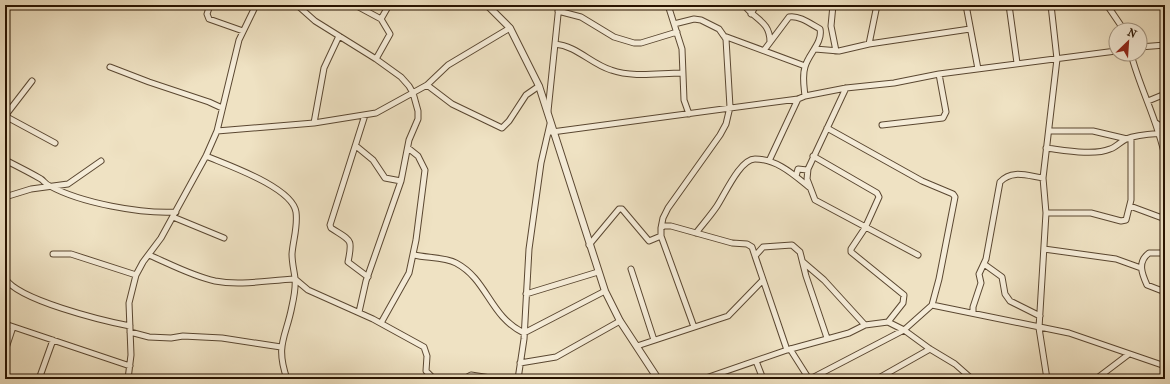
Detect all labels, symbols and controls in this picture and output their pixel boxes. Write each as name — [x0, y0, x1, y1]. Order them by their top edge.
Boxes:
north arrow — [1108, 22, 1148, 62]
text: N — [1125, 26, 1139, 41]

